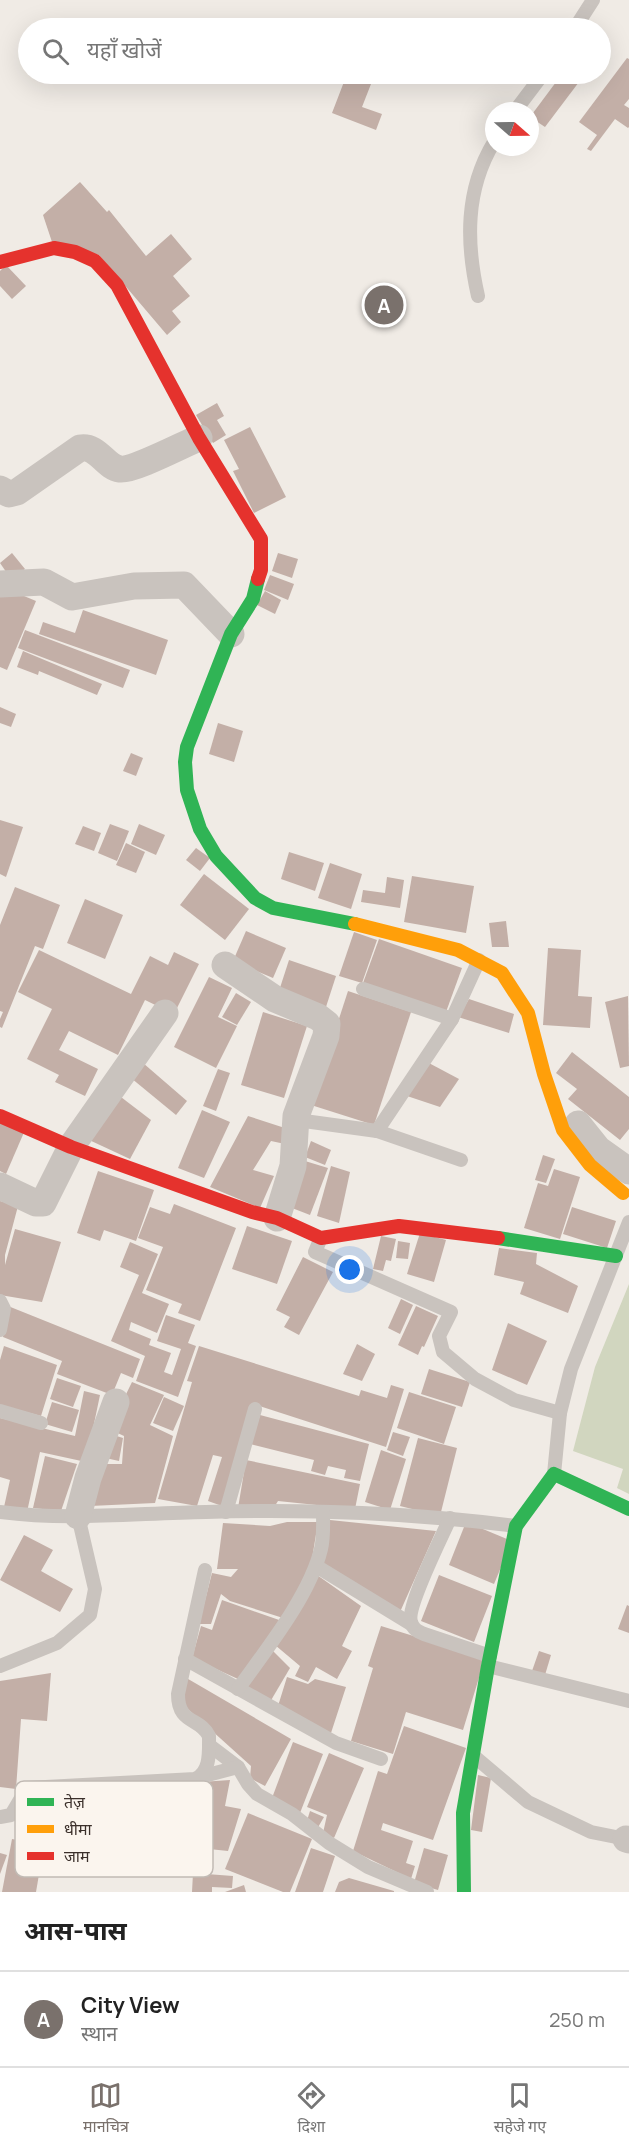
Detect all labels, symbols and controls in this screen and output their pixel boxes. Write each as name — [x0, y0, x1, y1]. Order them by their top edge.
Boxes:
search box — [18, 18, 611, 84]
icon: search — [39, 35, 72, 68]
text: यहाँ खोजें — [87, 35, 162, 65]
north arrow — [485, 102, 539, 156]
pin: A — [364, 282, 404, 328]
your location — [335, 1255, 364, 1284]
legend — [15, 1781, 213, 1877]
text: तेज़ — [64, 1791, 86, 1813]
text: धीमा — [64, 1818, 93, 1840]
text: जाम — [64, 1845, 90, 1867]
text: आस-पास — [24, 1912, 127, 1948]
text: City View — [81, 1990, 180, 2020]
text: A — [37, 2006, 50, 2033]
text: 250 m — [549, 2006, 605, 2033]
text: स्थान — [81, 2020, 117, 2047]
tab: मानचित्र — [83, 2079, 129, 2139]
tab: दिशा — [295, 2079, 328, 2139]
tab: सहेजे गए — [494, 2079, 546, 2139]

